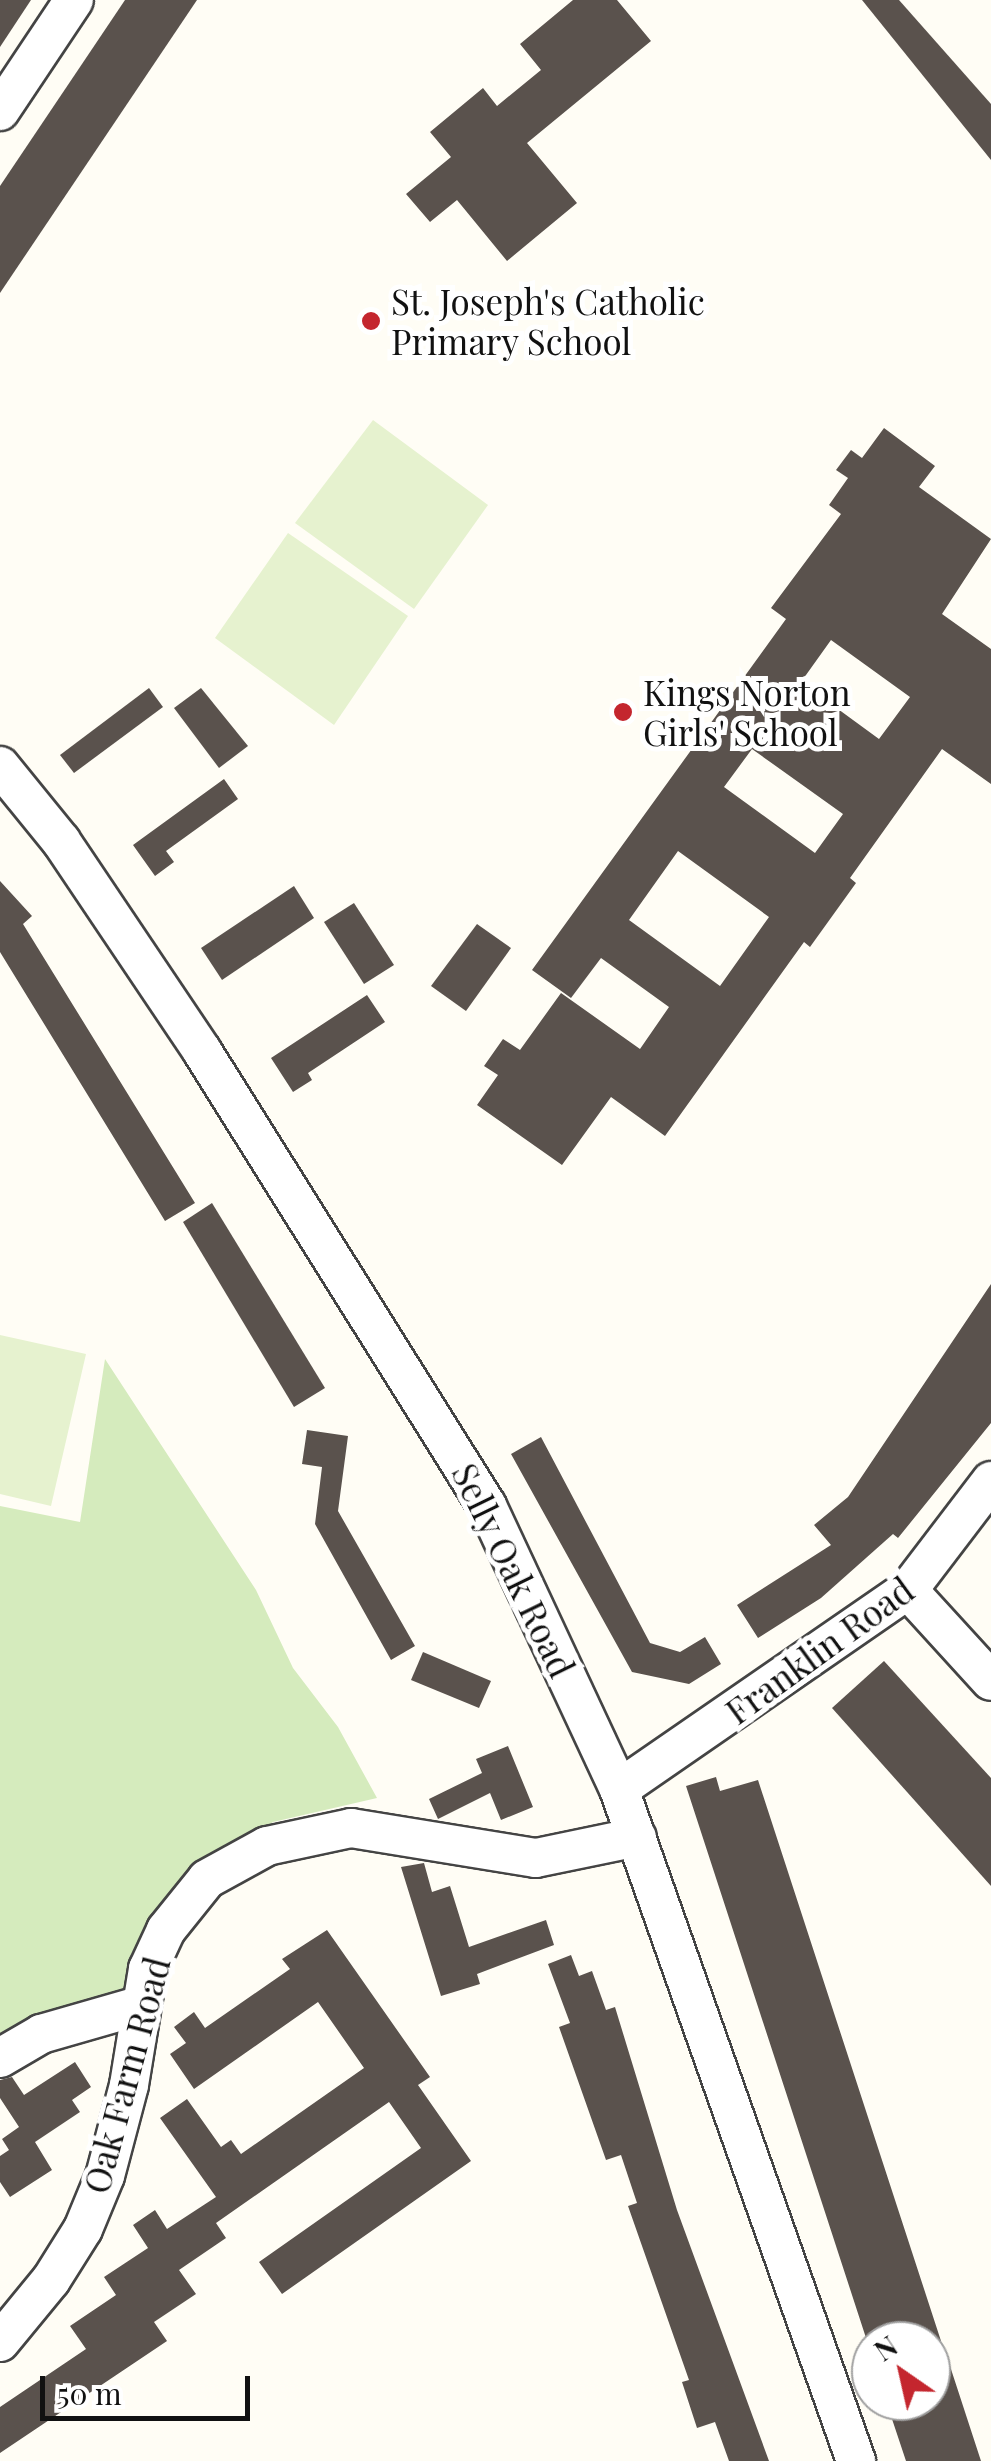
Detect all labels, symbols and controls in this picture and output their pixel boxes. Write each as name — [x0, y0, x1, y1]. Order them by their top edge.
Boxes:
place label: St. Joseph's Catholic Primary School — [391, 280, 705, 362]
marker: St. Joseph's Catholic Primary School — [360, 310, 382, 332]
place label: Kings Norton Girls' School — [643, 671, 851, 753]
marker: Kings Norton Girls' School — [612, 701, 634, 723]
street label: Selly Oak Road — [444, 1456, 584, 1684]
street label: Franklin Road — [717, 1568, 921, 1732]
street label: Oak Farm Road — [74, 1952, 178, 2198]
north arrow — [851, 2321, 951, 2421]
text: N — [866, 2326, 904, 2368]
scale bar — [45, 2356, 255, 2418]
text: 50 m — [57, 2373, 122, 2413]

